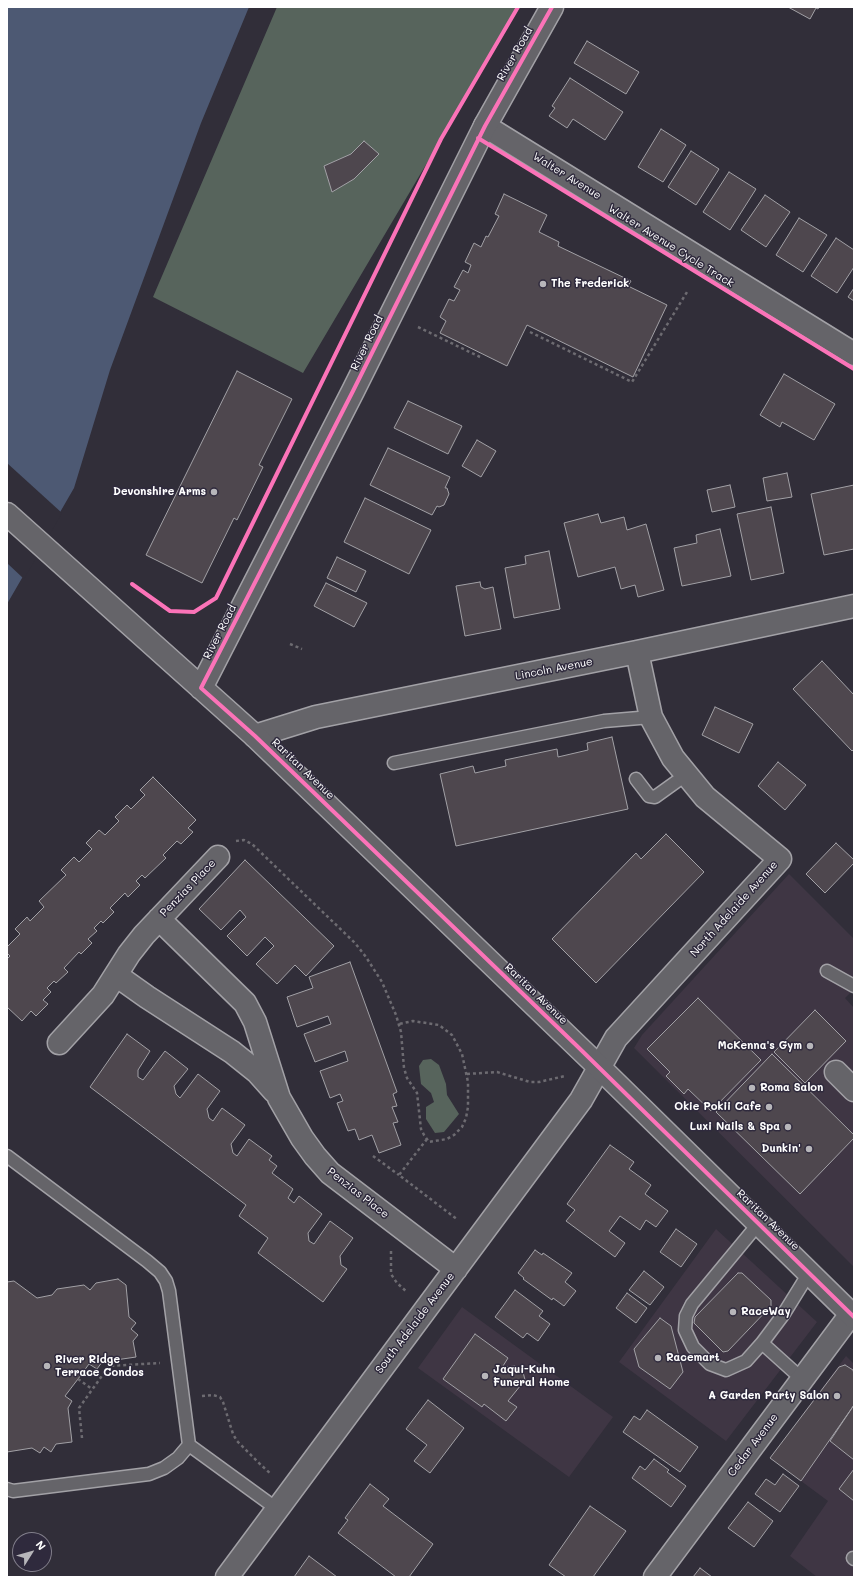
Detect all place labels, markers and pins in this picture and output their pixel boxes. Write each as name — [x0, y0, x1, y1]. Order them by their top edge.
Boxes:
place label: The Frederick — [551, 277, 629, 291]
marker: The Frederick — [538, 279, 548, 289]
place label: Devonshire Arms — [113, 485, 206, 499]
marker: Devonshire Arms — [209, 487, 219, 497]
place label: McKenna's Gym — [718, 1039, 802, 1053]
marker: McKenna's Gym — [805, 1041, 815, 1051]
place label: Roma Salon — [760, 1081, 823, 1095]
marker: Roma Salon — [747, 1083, 757, 1093]
place label: Okie Pokii Cafe — [674, 1100, 761, 1114]
marker: Okie Pokii Cafe — [764, 1102, 774, 1112]
place label: Luxi Nails & Spa — [690, 1120, 780, 1134]
marker: Luxi Nails & Spa — [783, 1122, 793, 1132]
place label: Dunkin' — [762, 1142, 801, 1156]
marker: Dunkin' — [804, 1144, 814, 1154]
place label: RaceWay — [741, 1305, 791, 1319]
marker: RaceWay — [728, 1307, 738, 1317]
place label: Racemart — [666, 1351, 720, 1365]
place label: River Ridge Terrace Condos — [55, 1353, 144, 1379]
marker: Racemart — [653, 1353, 663, 1363]
marker: River Ridge Terrace Condos — [42, 1361, 52, 1371]
place label: Jaqui-Kuhn Funeral Home — [493, 1363, 569, 1389]
marker: Jaqui-Kuhn Funeral Home — [480, 1371, 490, 1381]
place label: A Garden Party Salon — [708, 1389, 829, 1403]
marker: A Garden Party Salon — [832, 1391, 842, 1401]

